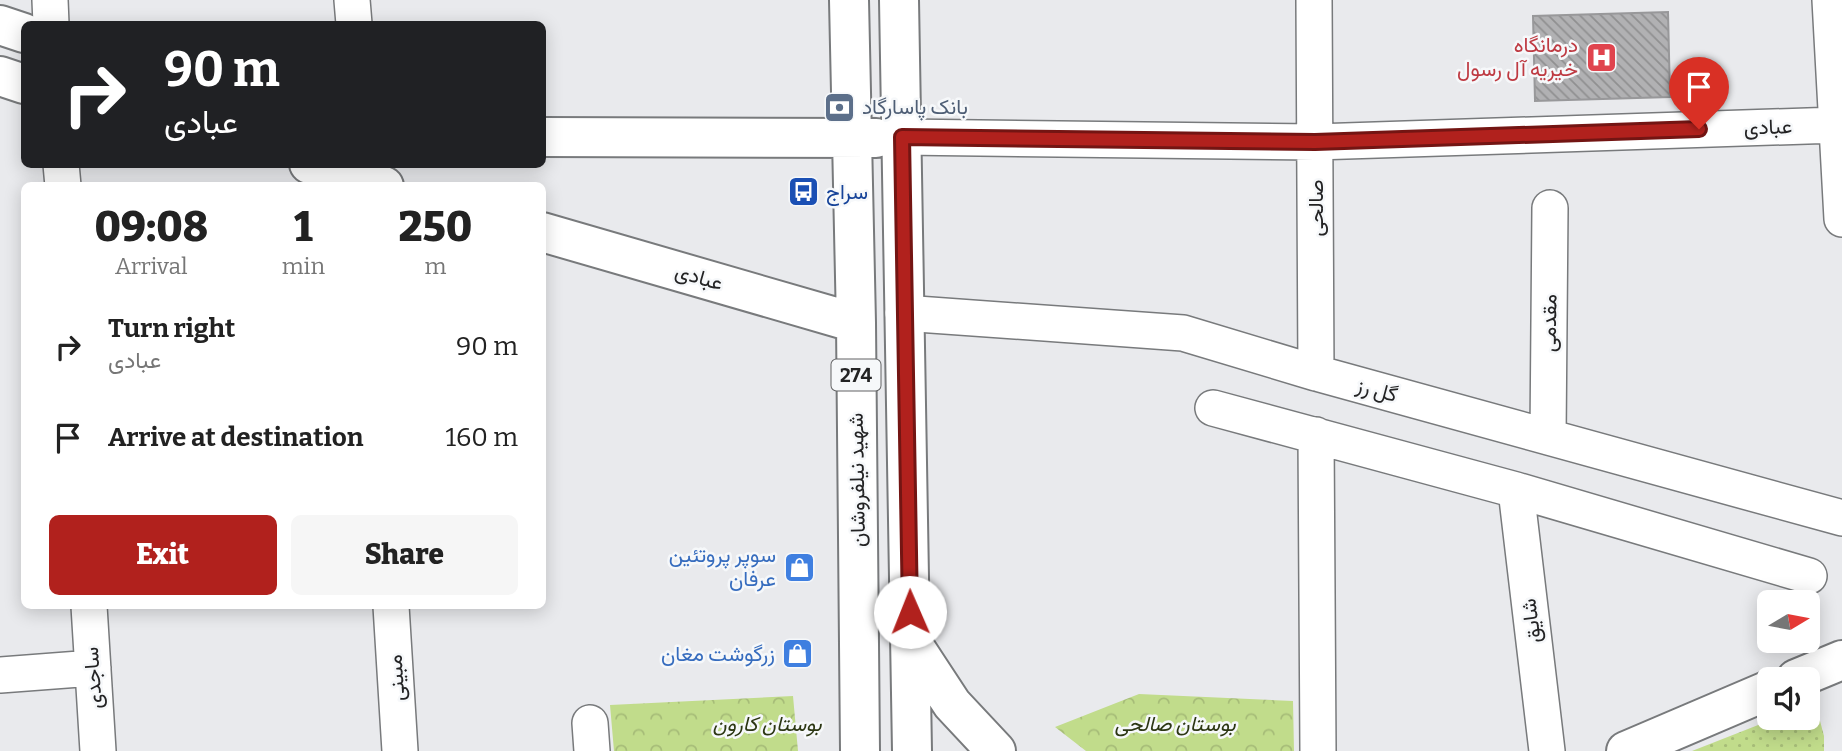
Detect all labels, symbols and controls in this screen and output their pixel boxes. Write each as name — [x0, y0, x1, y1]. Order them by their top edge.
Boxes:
place label: درمانگاه خیریه آل رسول — [1457, 32, 1578, 82]
text: 90 m — [164, 40, 280, 99]
hospital icon: درمانگاه خیریه آل رسول — [1584, 40, 1618, 74]
icon: right — [49, 49, 140, 140]
pin — [1669, 57, 1729, 129]
icon: arrive — [1680, 68, 1718, 106]
bank icon: بانک پاسارگاد — [822, 90, 856, 124]
place label: بانک پاسارگاد — [862, 94, 968, 121]
text: عبادی — [164, 103, 238, 141]
street label: عبادی — [1743, 113, 1793, 141]
bus stop icon: سراج — [786, 175, 820, 209]
place label: سراج — [826, 179, 868, 206]
street label: صالحی — [1303, 179, 1329, 237]
text: 09:08 — [95, 202, 208, 252]
text: 1 — [294, 202, 313, 252]
text: 250 — [399, 202, 472, 252]
text: Arrival — [115, 252, 188, 280]
text: min — [282, 252, 325, 280]
text: m — [425, 252, 446, 280]
street label: عبادی — [672, 258, 726, 296]
street label: مقدمی — [1535, 294, 1563, 352]
text: Turn right — [108, 313, 235, 344]
icon: right — [49, 328, 87, 366]
text: 90 m — [456, 331, 518, 362]
text: عبادی — [108, 346, 161, 374]
road number: 274 — [832, 360, 880, 390]
street label: گل رز — [1353, 372, 1400, 408]
street label: شهید نیلفروشان — [843, 413, 871, 547]
icon: arrive — [49, 419, 87, 457]
text: Arrive at destination — [108, 422, 363, 453]
text: 160 m — [446, 422, 518, 453]
button: Exit — [49, 515, 277, 595]
button: Share — [291, 515, 518, 595]
place label: سوپر پروتئین عرفان — [669, 542, 776, 592]
shop icon: سوپر پروتئین عرفان — [782, 550, 816, 584]
position arrow — [873, 575, 947, 649]
north arrow — [1757, 590, 1820, 653]
map controls — [1757, 590, 1820, 730]
street label: شایق — [1515, 597, 1547, 645]
shop icon: زرگوشت مغان — [781, 637, 815, 671]
place label: زرگوشت مغان — [661, 641, 775, 667]
street label: ساجدی — [78, 646, 108, 710]
street label: مبینی — [381, 654, 411, 702]
button: sound — [1757, 667, 1820, 730]
park label: بوستان کارون — [712, 711, 822, 737]
park label: بوستان صالحی — [1115, 711, 1236, 737]

